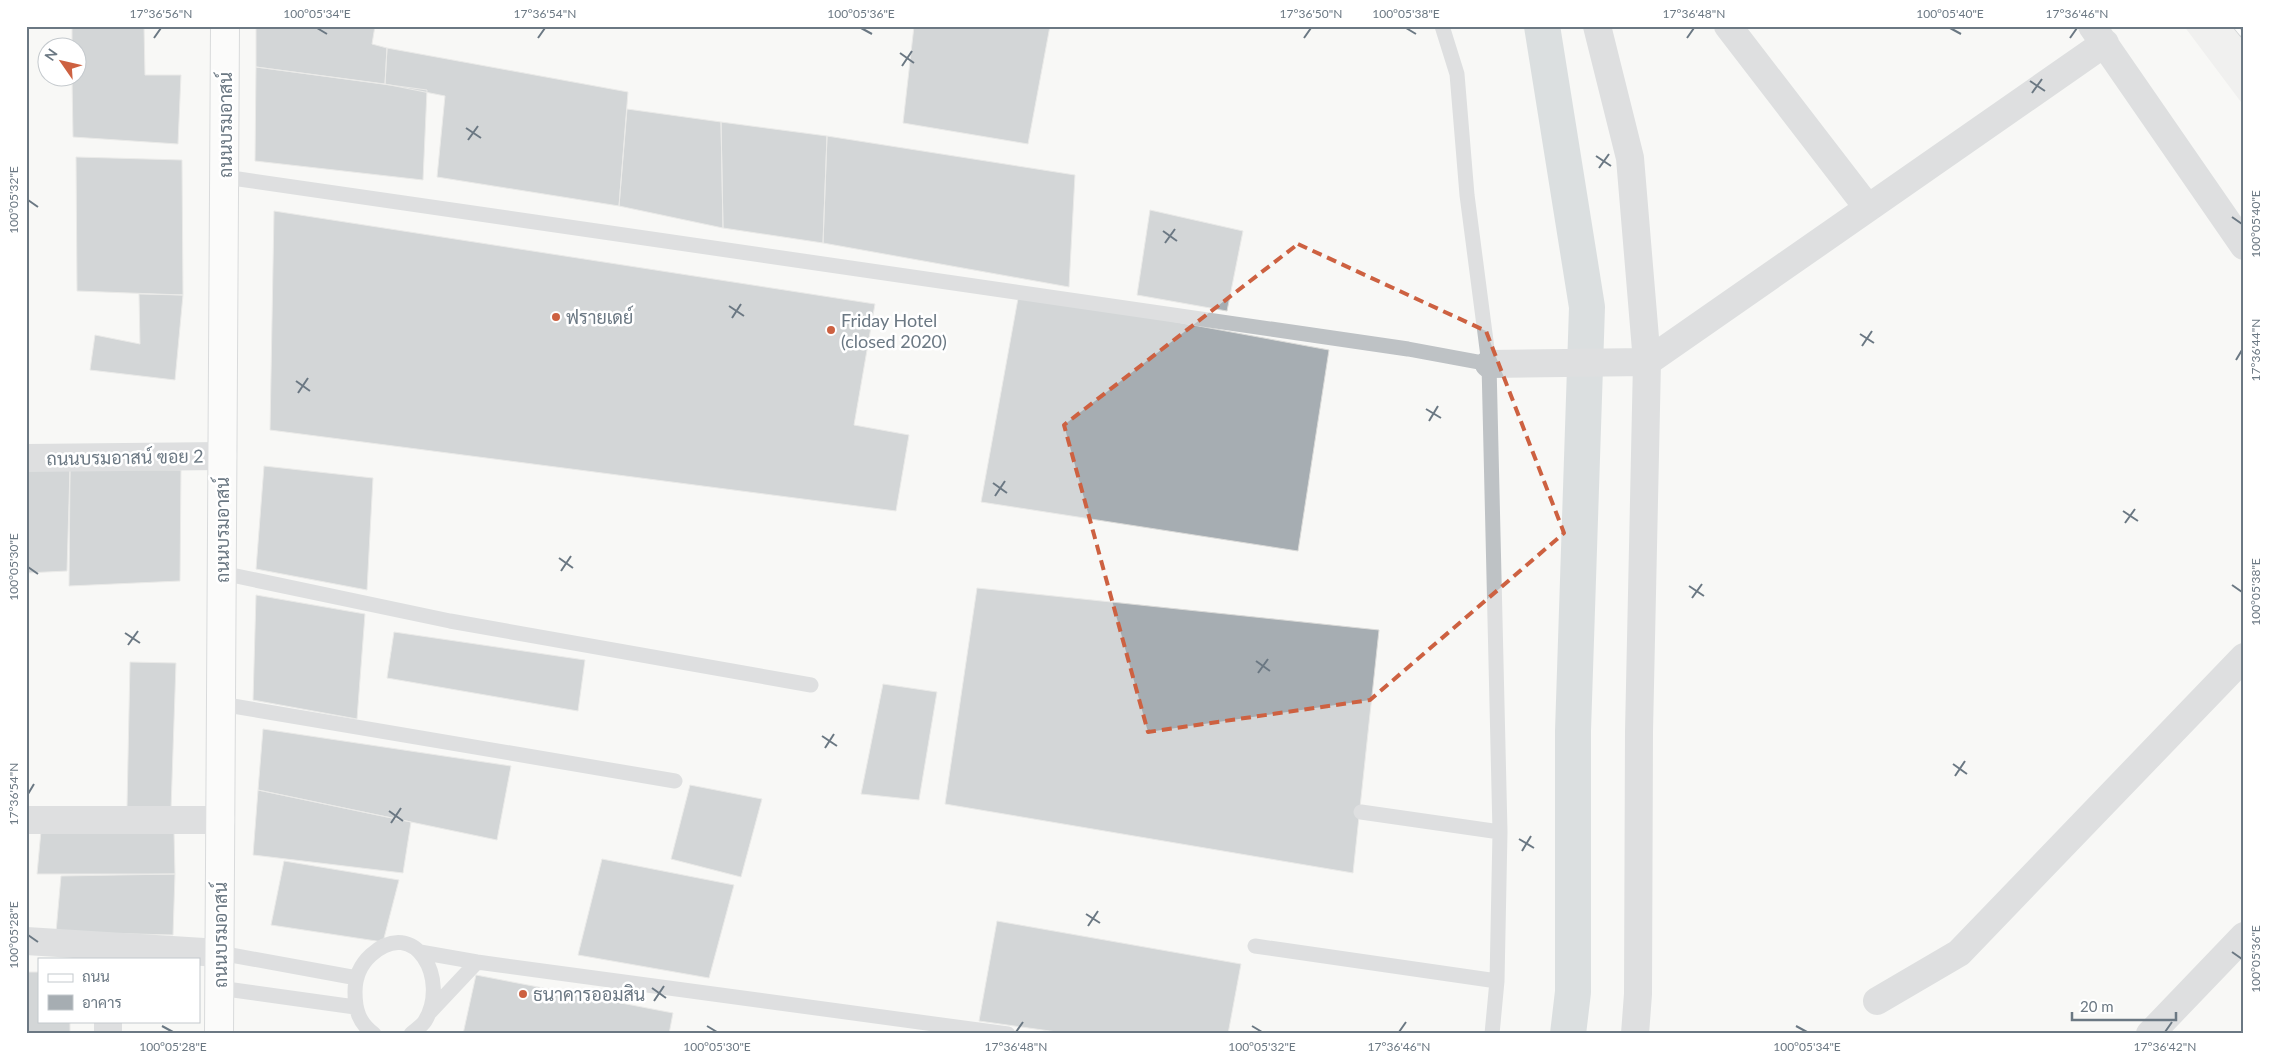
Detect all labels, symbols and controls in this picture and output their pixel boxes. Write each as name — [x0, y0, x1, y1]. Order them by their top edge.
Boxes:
text: 17°36'56"N — [130, 6, 192, 21]
text: 100°05'34"E — [283, 6, 351, 21]
text: 17°36'54"N — [514, 6, 576, 21]
text: 100°05'36"E — [827, 6, 895, 21]
text: 17°36'50"N — [1280, 6, 1342, 21]
text: 100°05'38"E — [1372, 6, 1440, 21]
text: 17°36'48"N — [1663, 6, 1725, 21]
text: 100°05'40"E — [1916, 6, 1984, 21]
text: 17°36'46"N — [2046, 6, 2108, 21]
north arrow — [38, 38, 88, 88]
text: N — [41, 45, 61, 64]
street label: ถนนบรมอาสน์ — [213, 72, 236, 178]
text: 100°05'32"E — [6, 166, 21, 234]
text: 100°05'40"E — [2248, 190, 2263, 258]
place label: ฟรายเดย์ — [566, 305, 633, 328]
place label: Friday Hotel (closed 2020) — [841, 309, 947, 352]
marker: ฟรายเดย์ — [550, 311, 562, 323]
text: 17°36'44"N — [2248, 319, 2263, 381]
marker: Friday Hotel (closed 2020) — [825, 324, 837, 336]
street label: ถนนบรมอาสน์ ฃอย 2 — [46, 444, 204, 469]
street label: ถนนบรมอาสน์ — [210, 477, 233, 583]
text: 100°05'30"E — [6, 533, 21, 601]
text: 100°05'38"E — [2248, 558, 2263, 626]
text: 17°36'54"N — [6, 763, 21, 825]
street label: ถนนบรมอาสน์ — [208, 882, 231, 988]
text: 100°05'28"E — [6, 901, 21, 969]
text: 100°05'36"E — [2248, 925, 2263, 993]
legend — [38, 958, 200, 1022]
text: ถนน — [82, 967, 110, 985]
place label: ธนาคารออมสิน — [533, 983, 645, 1005]
marker: ธนาคารออมสิน — [517, 988, 529, 1000]
scale bar — [2072, 990, 2176, 1022]
text: อาคาร — [82, 993, 122, 1011]
text: 20 m — [2080, 997, 2114, 1015]
text: 100°05'28"E — [139, 1039, 207, 1054]
text: 100°05'30"E — [683, 1039, 751, 1054]
text: 17°36'48"N — [985, 1039, 1047, 1054]
text: 100°05'32"E — [1228, 1039, 1296, 1054]
text: 17°36'46"N — [1368, 1039, 1430, 1054]
text: 100°05'34"E — [1773, 1039, 1841, 1054]
text: 17°36'42"N — [2134, 1039, 2196, 1054]

